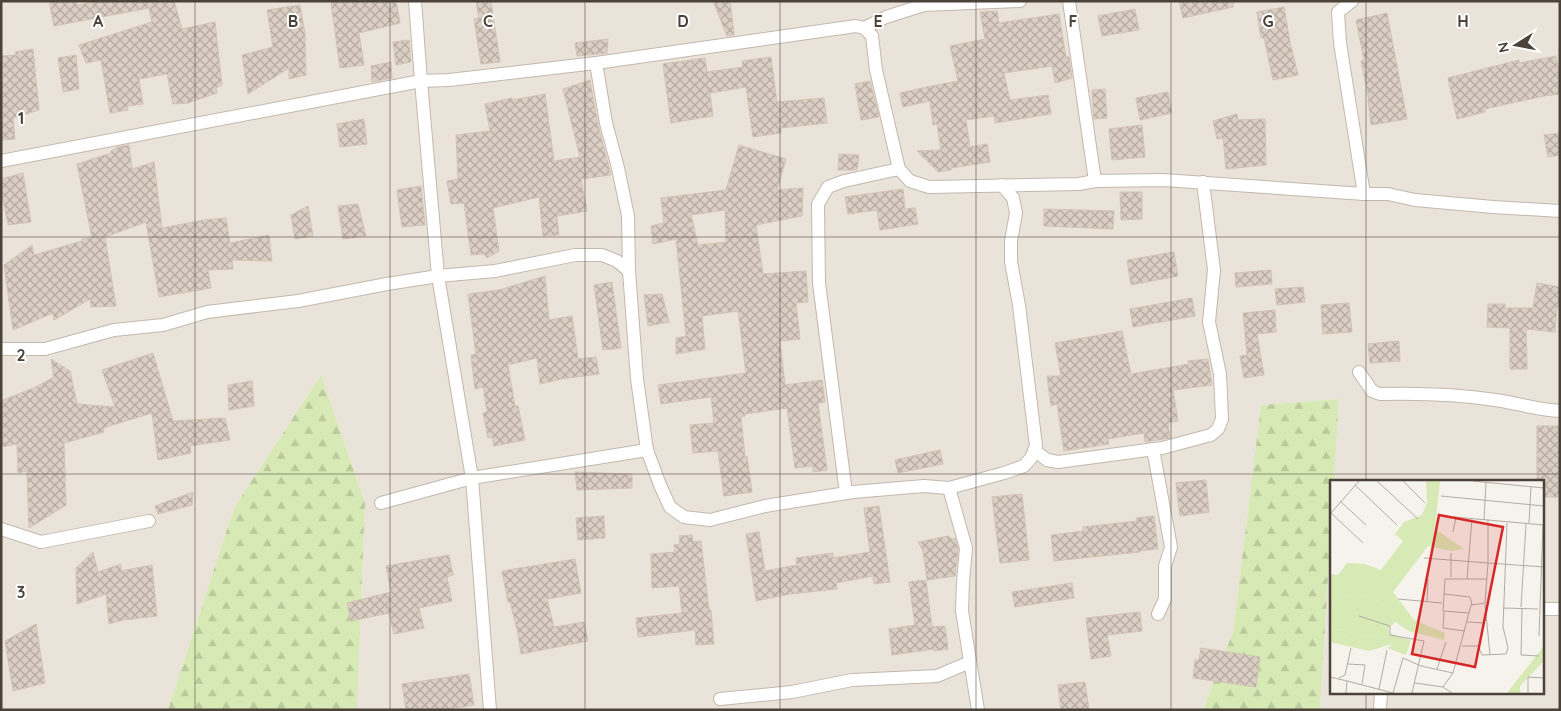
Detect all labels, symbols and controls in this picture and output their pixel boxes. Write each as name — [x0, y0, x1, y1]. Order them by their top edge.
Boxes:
text: A — [93, 11, 104, 31]
text: B — [288, 11, 298, 31]
text: C — [483, 11, 493, 31]
text: D — [677, 11, 689, 31]
text: E — [873, 11, 883, 31]
text: F — [1069, 11, 1078, 31]
text: G — [1262, 11, 1274, 31]
text: H — [1457, 11, 1469, 31]
north arrow — [1491, 20, 1541, 70]
text: N — [1493, 41, 1513, 54]
text: 1 — [18, 108, 24, 128]
text: 2 — [16, 345, 26, 365]
inset map — [1330, 480, 1544, 694]
text: 3 — [17, 582, 25, 602]

